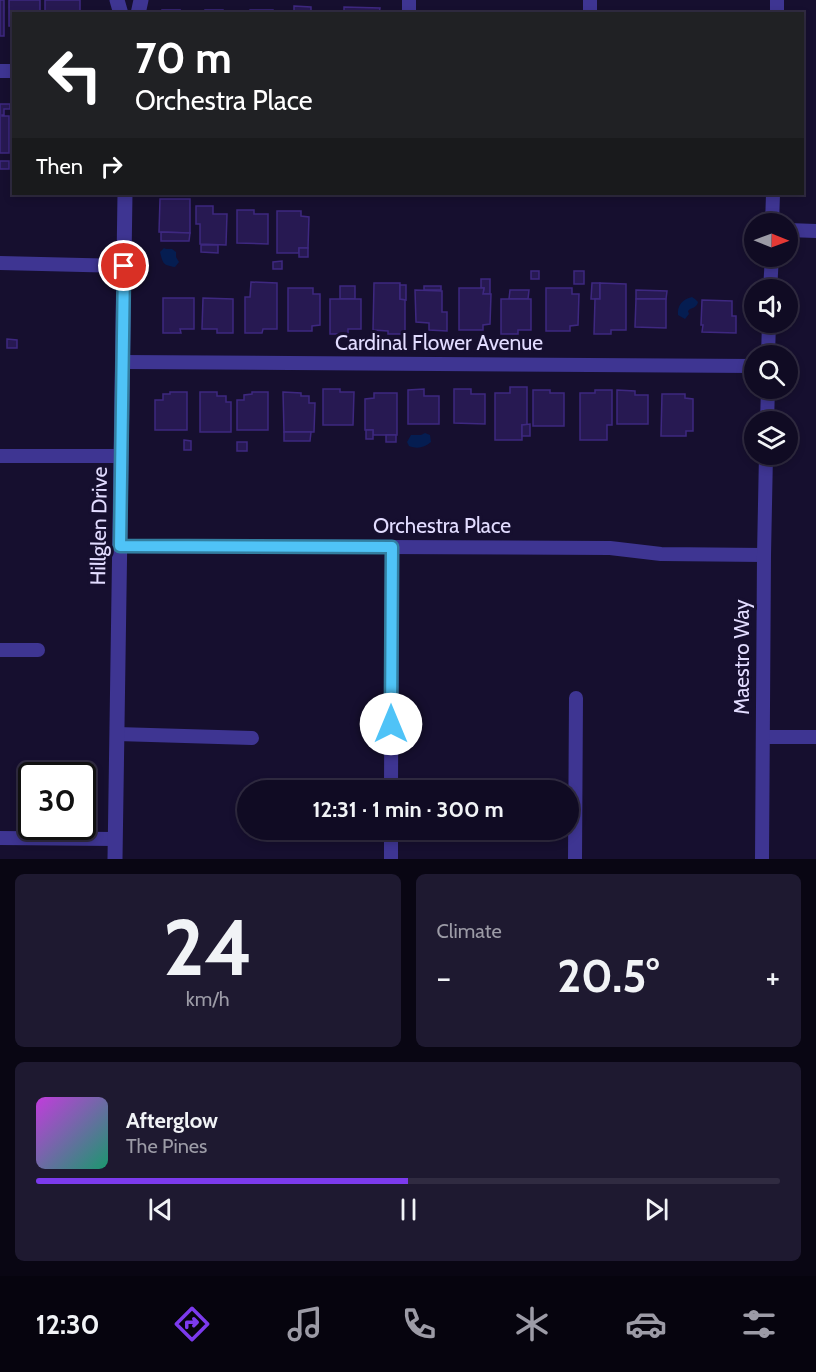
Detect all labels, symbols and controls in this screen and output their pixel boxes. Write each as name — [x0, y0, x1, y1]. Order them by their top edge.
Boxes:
text: 70 m — [135, 32, 232, 84]
icon: left — [36, 36, 114, 114]
text: Orchestra Place — [135, 84, 313, 117]
icon: right — [95, 150, 128, 183]
text: Then — [36, 153, 83, 180]
north arrow — [744, 213, 798, 267]
map controls — [744, 213, 798, 465]
pin — [98, 240, 149, 291]
icon: arrive — [107, 249, 140, 282]
button: sound — [744, 279, 798, 333]
street label: Cardinal Flower Avenue — [335, 330, 543, 355]
button: search — [744, 345, 798, 399]
button: layers — [744, 411, 798, 465]
street label: Hillglen Drive — [85, 466, 112, 586]
street label: Orchestra Place — [373, 513, 511, 538]
street label: Maestro Way — [729, 599, 754, 715]
position arrow — [359, 692, 423, 756]
speed limit sign: 30 — [18, 762, 96, 840]
text: 12:31 · 1 min · 300 m — [312, 796, 504, 823]
text: 24 — [163, 900, 253, 995]
text: Climate — [437, 919, 502, 943]
text: 20.5° — [557, 949, 659, 1003]
text: − — [437, 957, 451, 997]
text: + — [765, 957, 780, 997]
text: km/h — [186, 987, 230, 1011]
text: Afterglow — [126, 1107, 218, 1134]
text: The Pines — [126, 1134, 207, 1158]
icon: previous — [144, 1193, 177, 1226]
icon: pause — [392, 1193, 425, 1226]
icon: next — [640, 1193, 673, 1226]
icon: directions — [171, 1303, 213, 1345]
icon: music — [284, 1303, 326, 1345]
icon: phone — [398, 1303, 440, 1345]
icon: climate — [511, 1303, 553, 1345]
icon: car — [625, 1303, 667, 1345]
icon: filters — [738, 1303, 780, 1345]
text: 12:30 — [36, 1308, 100, 1341]

